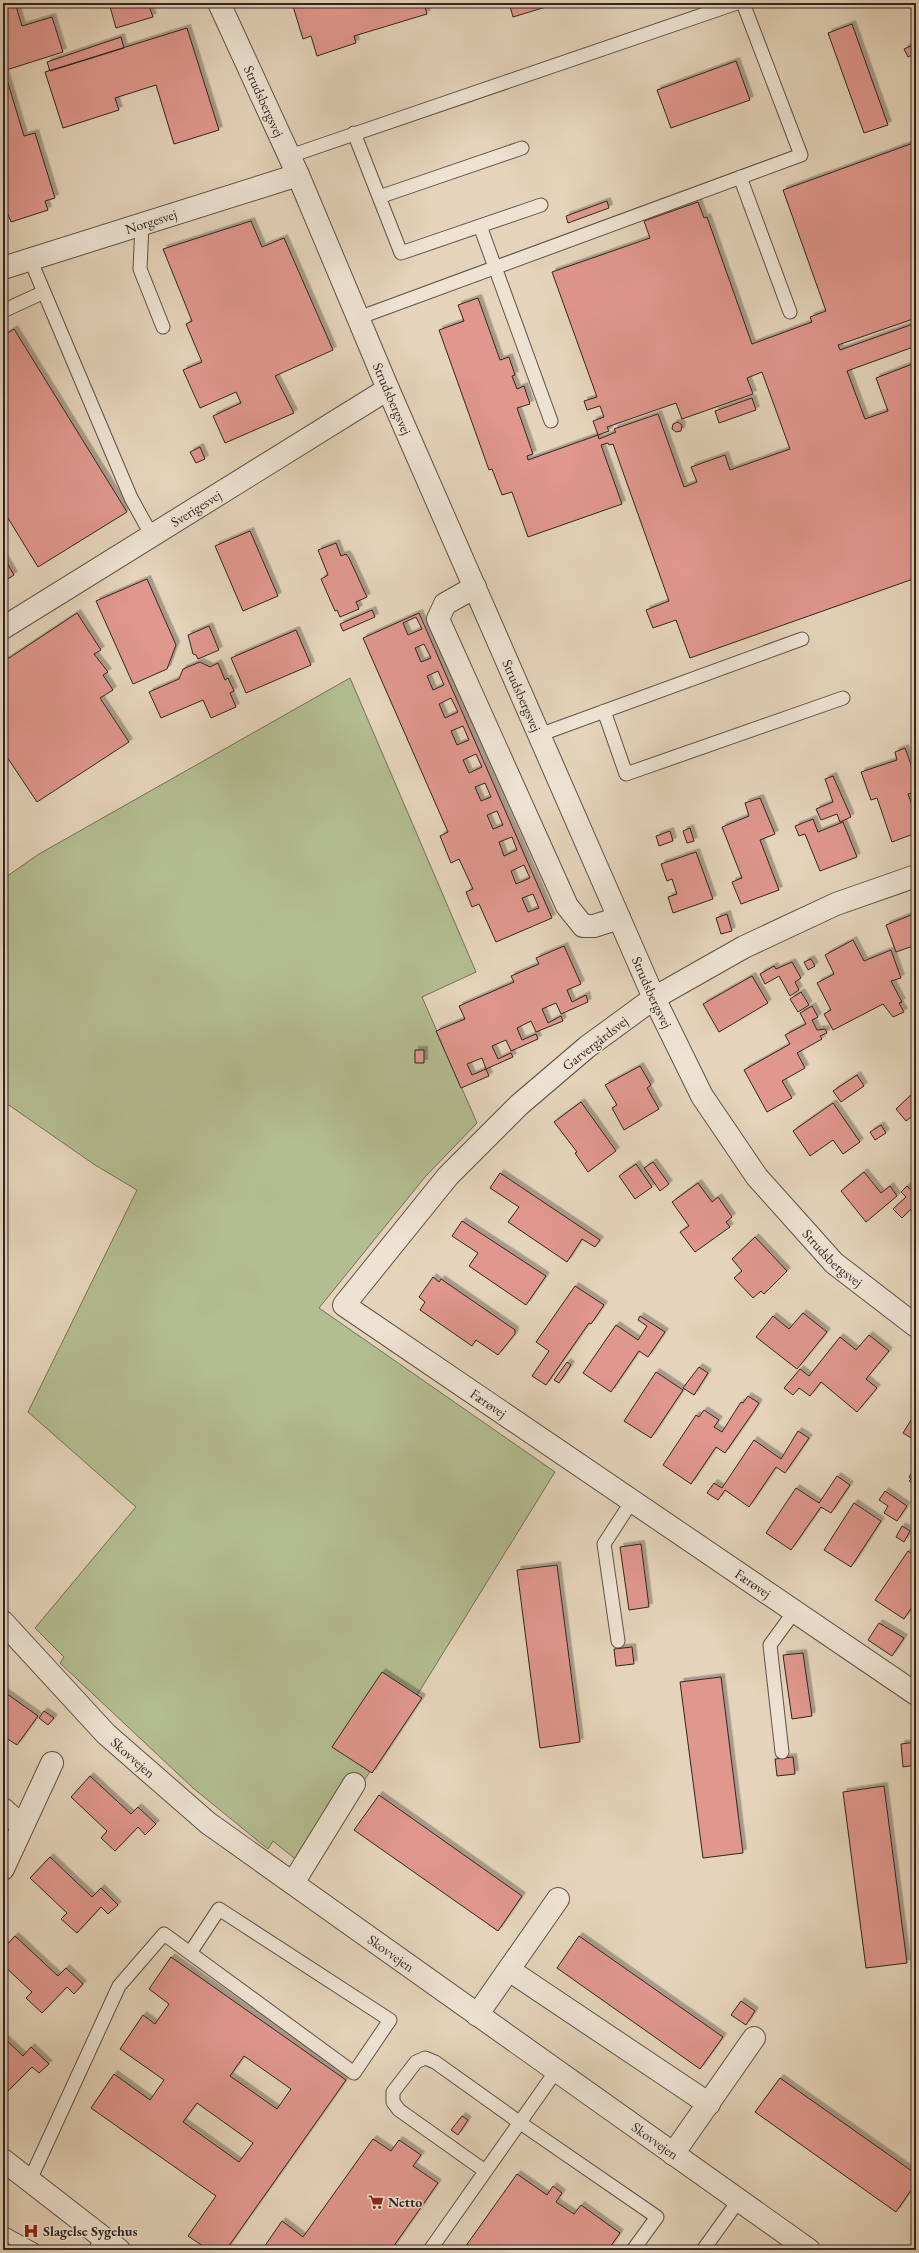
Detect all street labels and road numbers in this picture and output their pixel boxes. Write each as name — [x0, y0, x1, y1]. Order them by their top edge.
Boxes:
street label: Strudsbergsvej — [240, 62, 288, 140]
street label: Norgesvej — [123, 205, 179, 238]
street label: Strudsbergsvej — [369, 360, 416, 438]
street label: Sverigesvej — [167, 486, 225, 531]
street label: Strudsbergsvej — [498, 657, 546, 735]
street label: Strudsbergsvej — [628, 954, 676, 1031]
street label: Garvergårdsvej — [558, 1012, 632, 1074]
street label: Strudsbergsvej — [799, 1225, 867, 1291]
street label: Færøvej — [467, 1385, 510, 1422]
street label: Færøvej — [731, 1564, 775, 1602]
street label: Skovvejen — [107, 1733, 159, 1782]
street label: Skovvejen — [364, 1930, 418, 1976]
street label: Skovvejen — [628, 2118, 683, 2164]

